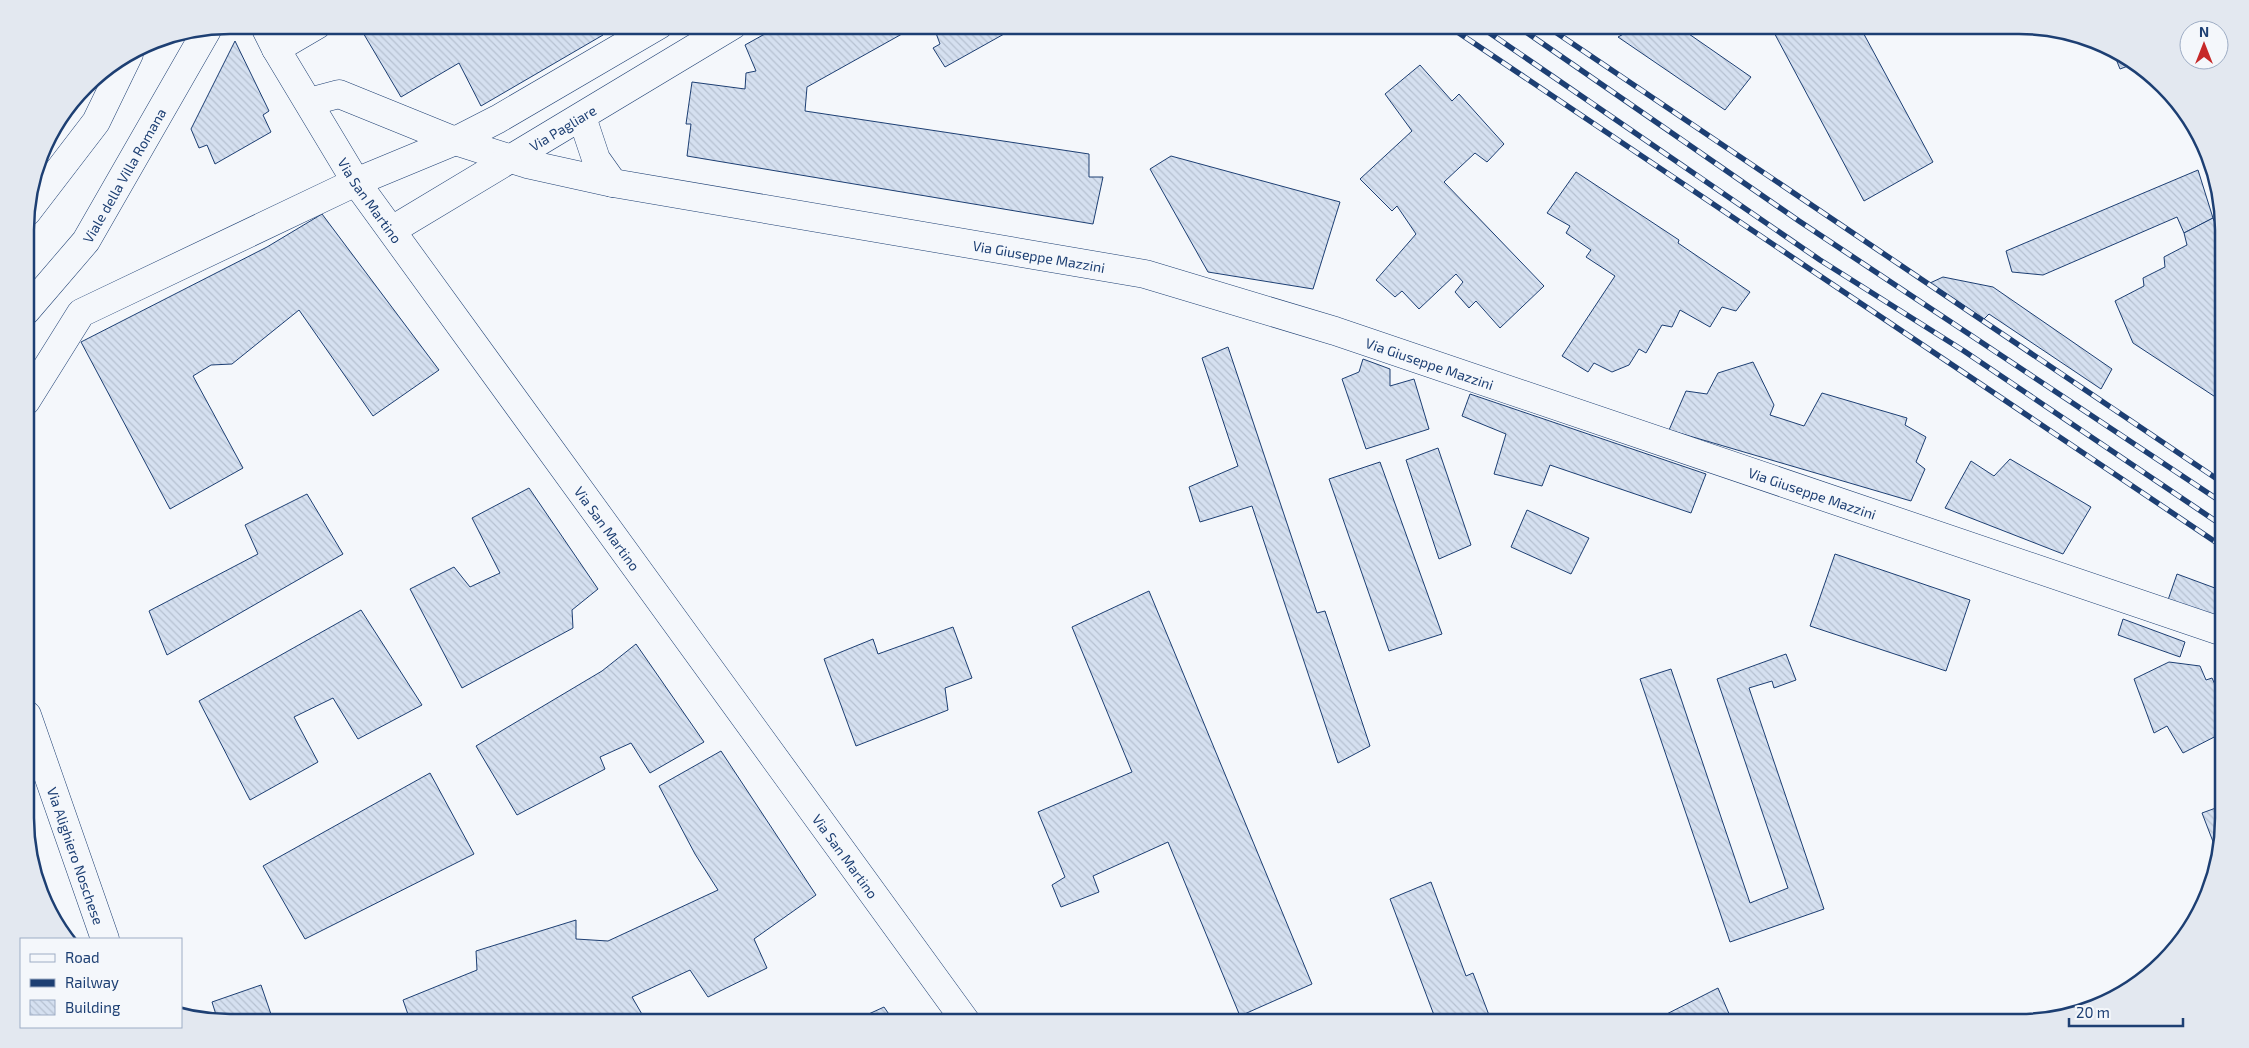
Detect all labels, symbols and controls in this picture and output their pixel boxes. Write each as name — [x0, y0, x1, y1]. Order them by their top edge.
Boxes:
north arrow — [2179, 20, 2229, 70]
text: N — [2199, 23, 2209, 40]
street label: Via Pagliare — [526, 101, 599, 154]
street label: Viale della Villa Romana — [78, 105, 169, 246]
street label: Via San Martino — [335, 154, 406, 246]
street label: Via Giuseppe Mazzini — [971, 236, 1106, 276]
street label: Via Giuseppe Mazzini — [1364, 334, 1496, 393]
street label: Via Giuseppe Mazzini — [1746, 463, 1879, 522]
street label: Via San Martino — [571, 483, 644, 574]
street label: Via Alighiero Noschese — [44, 785, 108, 927]
street label: Via San Martino — [809, 810, 882, 901]
legend — [20, 938, 182, 1028]
text: Road — [65, 948, 100, 966]
text: Railway — [65, 973, 119, 991]
scale bar — [2069, 996, 2183, 1028]
text: Building — [65, 998, 121, 1016]
text: 20 m — [2076, 1003, 2110, 1021]

